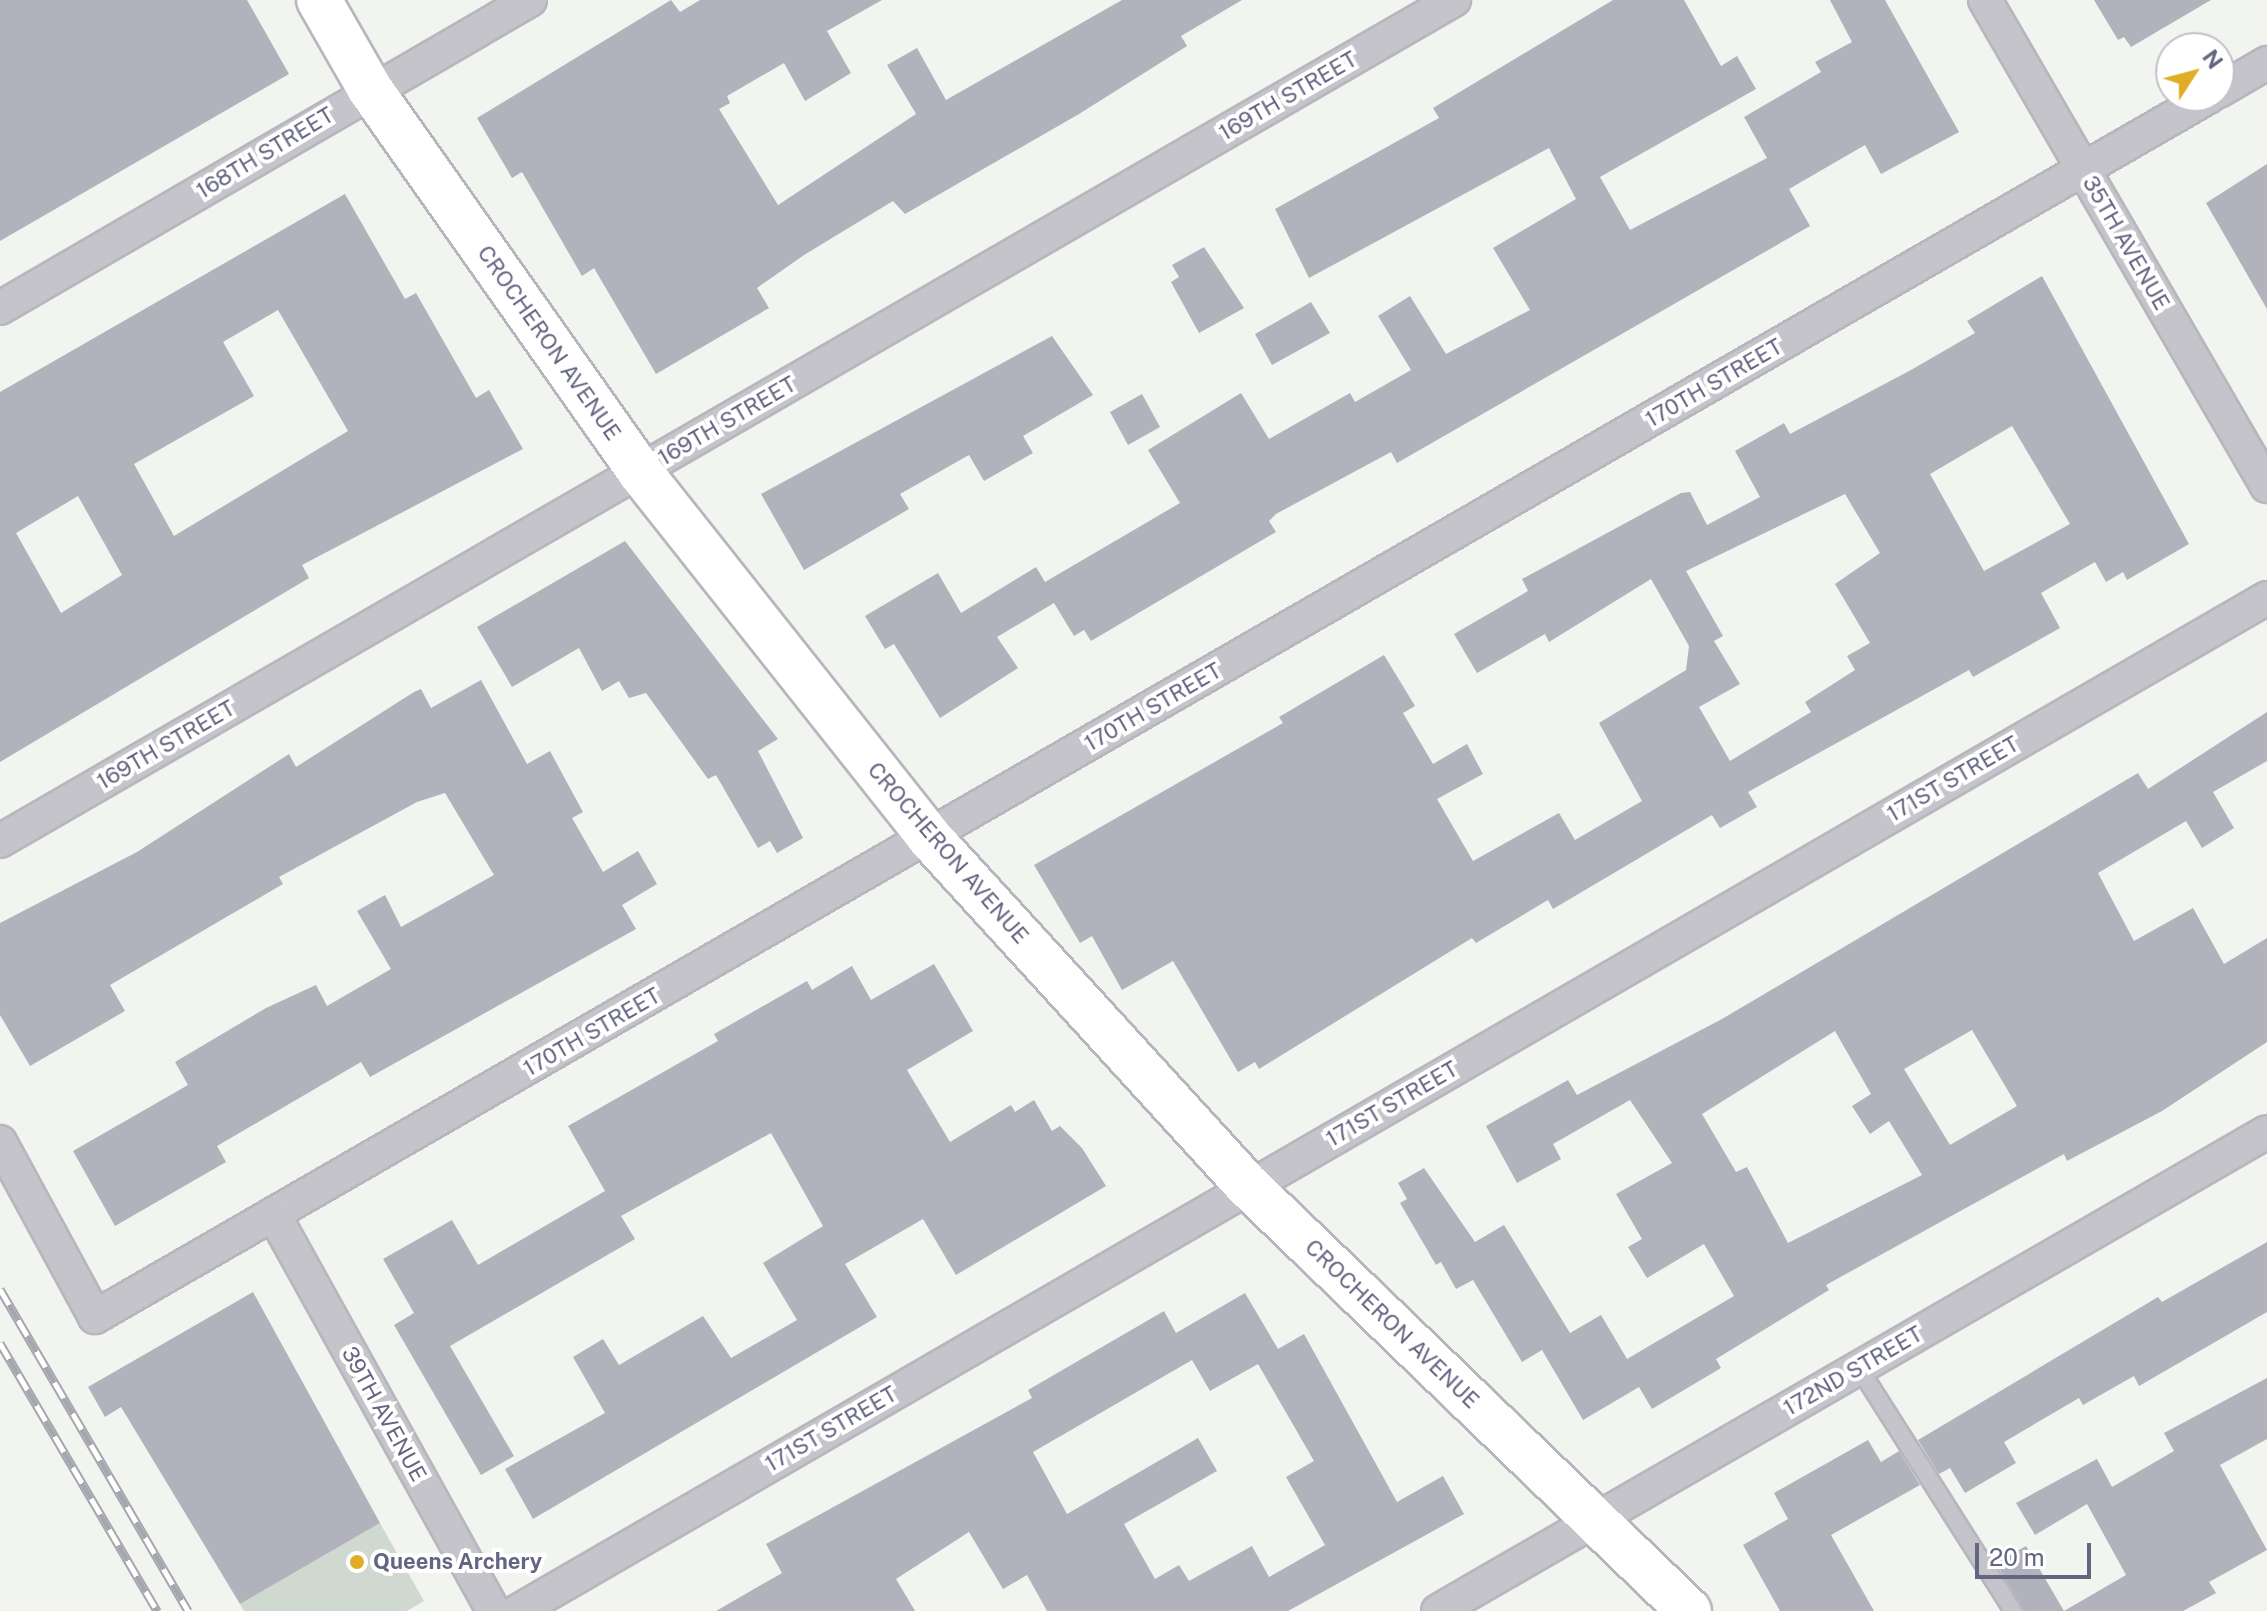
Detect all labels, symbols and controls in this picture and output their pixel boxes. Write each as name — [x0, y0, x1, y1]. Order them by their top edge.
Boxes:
north arrow — [2155, 32, 2235, 112]
text: N — [2197, 44, 2228, 74]
street label: 169TH STREET — [1214, 46, 1362, 146]
street label: 168TH STREET — [192, 102, 338, 204]
street label: 35TH AVENUE — [2077, 171, 2175, 315]
street label: CROCHERON AVENUE — [472, 241, 626, 445]
street label: 170TH STREET — [1641, 333, 1787, 433]
street label: 169TH STREET — [653, 371, 801, 471]
street label: 170TH STREET — [1080, 657, 1226, 757]
street label: 169TH STREET — [92, 695, 240, 795]
street label: 171ST STREET — [1883, 731, 2023, 827]
street label: CROCHERON AVENUE — [862, 757, 1034, 949]
street label: 170TH STREET — [519, 982, 665, 1082]
street label: 171ST STREET — [1322, 1056, 1462, 1152]
street label: CROCHERON AVENUE — [1300, 1234, 1484, 1414]
street label: 172ND STREET — [1779, 1321, 1927, 1421]
street label: 39TH AVENUE — [336, 1342, 432, 1486]
street label: 171ST STREET — [761, 1381, 901, 1477]
scale bar — [1979, 1527, 2095, 1577]
text: 20 m — [1989, 1543, 2045, 1571]
place label: Queens Archery — [373, 1549, 542, 1575]
marker: Queens Archery — [348, 1553, 366, 1571]

